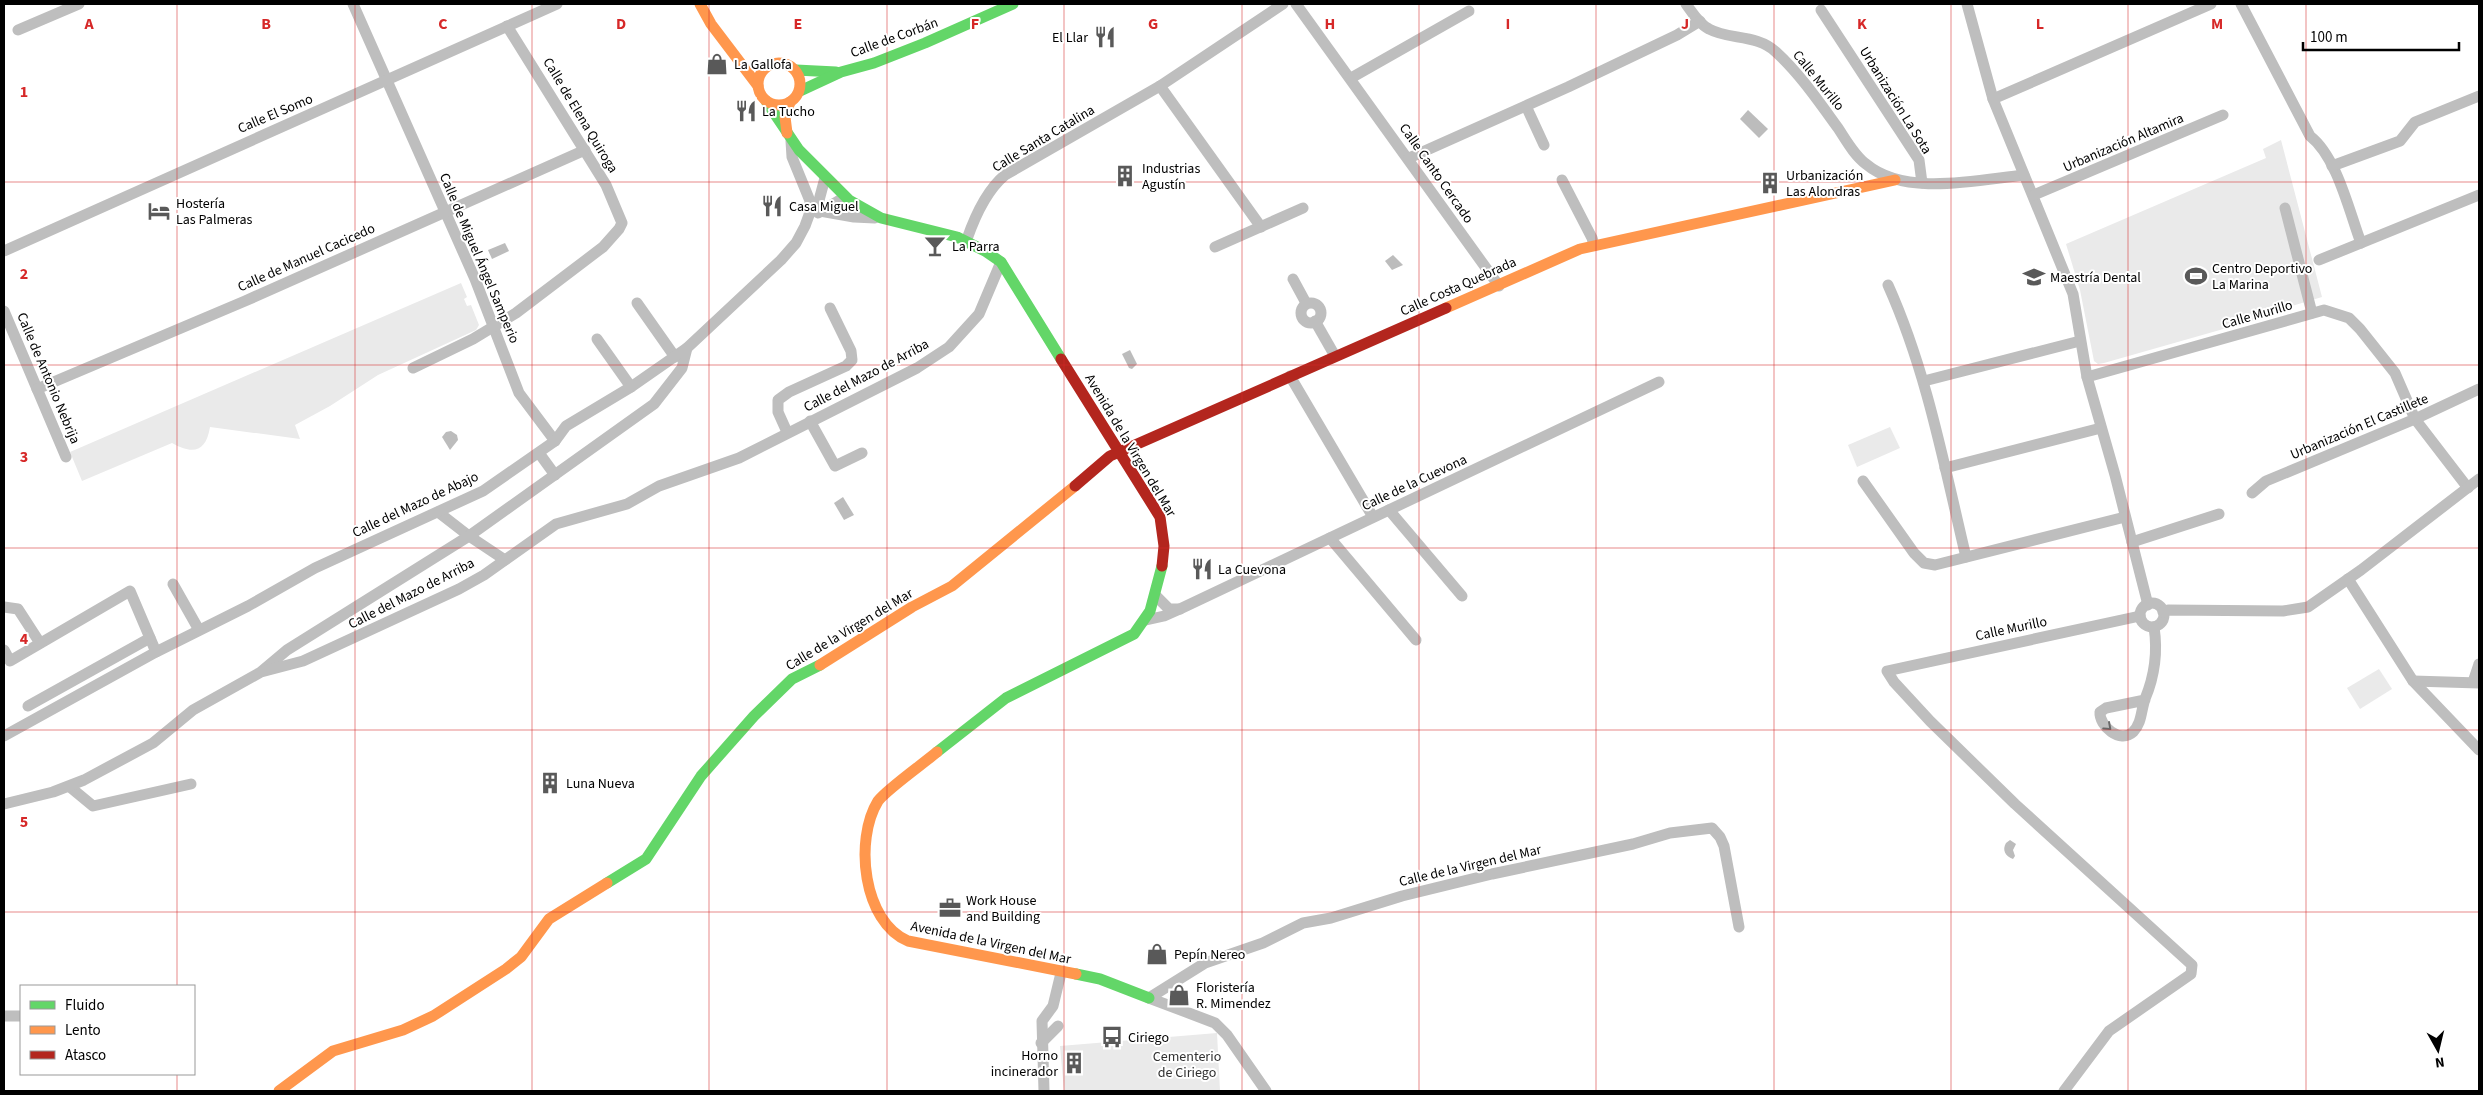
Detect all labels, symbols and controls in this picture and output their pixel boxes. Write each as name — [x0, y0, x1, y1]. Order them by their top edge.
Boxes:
text: A — [83, 13, 94, 35]
text: B — [261, 13, 271, 35]
text: C — [438, 13, 448, 35]
text: D — [616, 13, 626, 35]
text: E — [794, 13, 802, 35]
street label: Calle de Corbán — [848, 13, 941, 63]
text: F — [971, 13, 979, 35]
text: G — [1148, 13, 1158, 35]
text: H — [1325, 13, 1335, 35]
text: I — [1506, 13, 1510, 35]
text: J — [1681, 13, 1689, 35]
text: K — [1857, 13, 1867, 35]
text: L — [2036, 13, 2044, 35]
text: M — [2211, 13, 2223, 35]
scale bar — [2303, 20, 2459, 52]
restaurant icon: El Llar — [1092, 24, 1118, 50]
text: 100 m — [2310, 27, 2348, 48]
place label: El Llar — [1052, 28, 1088, 48]
street label: Urbanización La Sota — [1854, 43, 1936, 158]
street label: Calle Murillo — [1788, 46, 1849, 115]
shop icon: La Gallofa — [704, 51, 730, 77]
street label: Calle de Elena Quiroga — [538, 54, 623, 177]
place label: La Gallofa — [734, 55, 792, 75]
text: 1 — [20, 81, 28, 103]
street label: Calle El Somo — [235, 89, 316, 139]
restaurant icon: La Tucho — [733, 98, 759, 124]
street label: Calle Santa Catalina — [988, 100, 1099, 177]
place label: La Tucho — [762, 102, 815, 122]
street label: Urbanización Altamira — [2060, 108, 2187, 177]
street label: Calle Canto Cercado — [1394, 120, 1478, 228]
place label: Industrias Agustín — [1142, 159, 1200, 195]
building icon: Industrias Agustín — [1112, 163, 1138, 189]
place label: Urbanización Las Alondras — [1786, 166, 1863, 202]
street label: Calle de Miguel Ángel Samperio — [434, 170, 524, 347]
building icon: Urbanización Las Alondras — [1757, 170, 1783, 196]
restaurant icon: Casa Miguel — [759, 193, 785, 219]
place label: Hostería Las Palmeras — [176, 194, 253, 230]
place label: Casa Miguel — [789, 197, 859, 217]
hotel icon: Hostería Las Palmeras — [146, 198, 172, 224]
street label: Calle de Manuel Cacicedo — [234, 219, 378, 297]
bar icon: La Parra — [922, 233, 948, 259]
place label: La Parra — [952, 237, 999, 257]
street label: Calle Costa Quebrada — [1397, 252, 1520, 322]
place label: Centro Deportivo La Marina — [2212, 259, 2312, 295]
text: 2 — [20, 263, 28, 285]
sports icon: Centro Deportivo La Marina — [2183, 263, 2209, 289]
school or university icon: Maestría Dental — [2021, 264, 2047, 290]
place label: Maestría Dental — [2050, 268, 2141, 288]
street label: Calle Murillo — [2220, 295, 2295, 335]
street label: Calle de Antonio Nebrija — [11, 310, 85, 447]
street label: Calle del Mazo de Arriba — [800, 334, 933, 417]
street label: Avenida de la Virgen del Mar — [1079, 370, 1181, 521]
street label: Urbanización El Castillete — [2287, 389, 2432, 465]
text: 3 — [20, 446, 28, 468]
street label: Calle de la Cuevona — [1358, 450, 1470, 516]
street label: Calle del Mazo de Abajo — [349, 467, 482, 543]
street label: Calle del Mazo de Arriba — [345, 553, 478, 634]
restaurant icon: La Cuevona — [1189, 556, 1215, 582]
place label: La Cuevona — [1218, 560, 1286, 580]
street label: Calle de la Virgen del Mar — [782, 584, 917, 676]
street label: Calle Murillo — [1974, 612, 2049, 646]
text: 4 — [20, 628, 29, 650]
one-way arrow — [2102, 721, 2111, 730]
building icon: Luna Nueva — [537, 770, 563, 796]
place label: Luna Nueva — [566, 774, 635, 794]
text: 5 — [20, 811, 28, 833]
street label: Calle de la Virgen del Mar — [1397, 840, 1544, 892]
place label: Work House and Building — [966, 891, 1040, 927]
office icon: Work House and Building — [937, 895, 963, 921]
street label: Avenida de la Virgen del Mar — [909, 916, 1073, 970]
shop icon: Pepín Nereo — [1144, 941, 1170, 967]
place label: Pepín Nereo — [1174, 945, 1245, 965]
place label: Floristería R. Mimendez — [1196, 978, 1271, 1014]
shop icon: Floristería R. Mimendez — [1166, 982, 1192, 1008]
legend — [20, 985, 195, 1075]
text: Fluido — [65, 995, 105, 1016]
text: Lento — [65, 1020, 101, 1041]
bus stop icon: Ciriego — [1099, 1024, 1125, 1050]
north arrow — [2413, 1025, 2463, 1075]
place label: Ciriego — [1128, 1028, 1169, 1048]
text: Atasco — [65, 1045, 106, 1066]
place label: Horno incinerador — [991, 1046, 1058, 1082]
park label: Cementerio de Ciriego — [1153, 1047, 1221, 1083]
building icon: Horno incinerador — [1061, 1050, 1087, 1076]
text: N — [2434, 1051, 2446, 1072]

